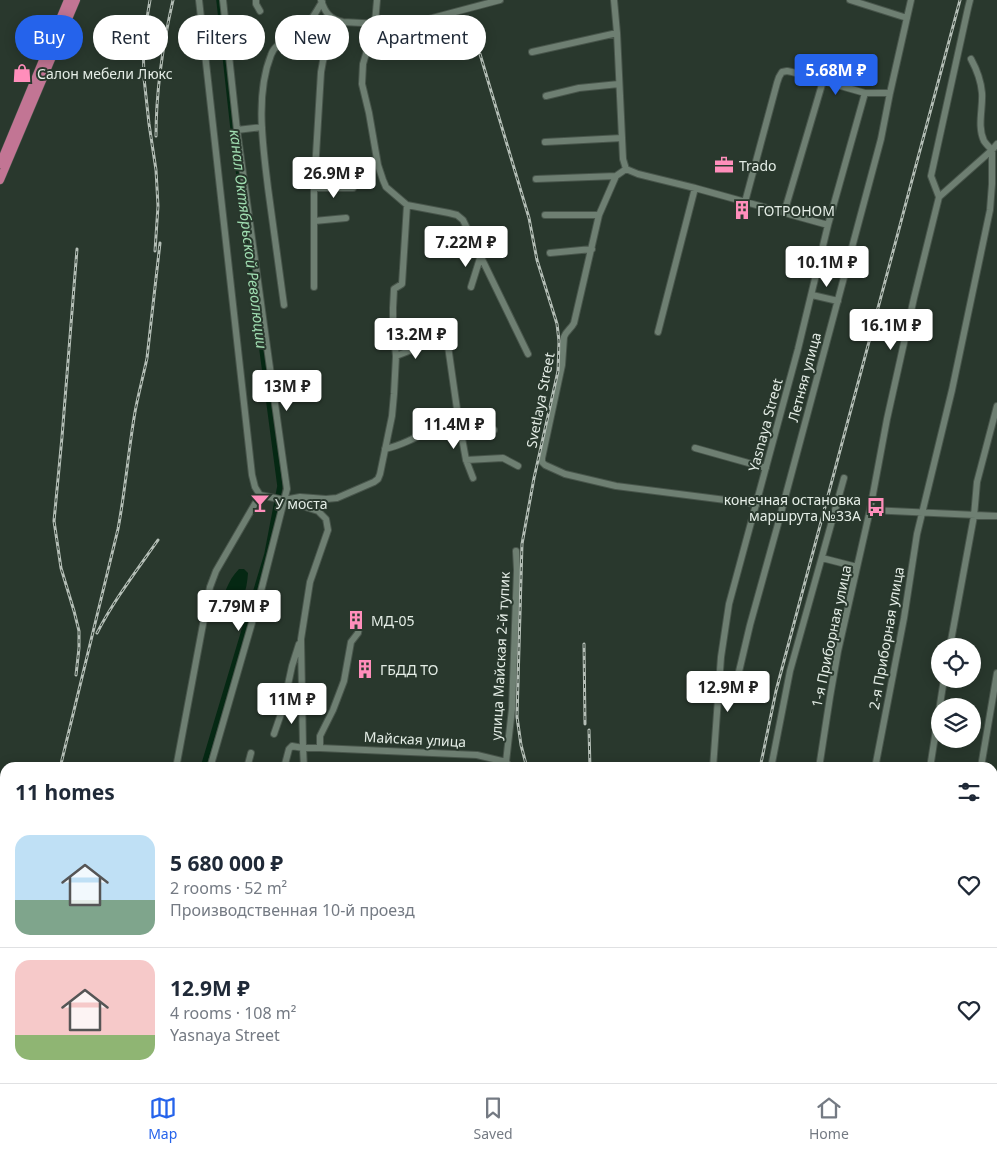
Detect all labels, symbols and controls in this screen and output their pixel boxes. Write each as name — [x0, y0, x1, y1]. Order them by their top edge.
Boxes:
chip: Buy — [15, 15, 83, 60]
chip: Rent — [93, 15, 168, 60]
chip: Filters — [178, 15, 265, 60]
chip: New — [275, 15, 349, 60]
chip: Apartment — [359, 15, 486, 60]
pin: 5.68M ₽ — [790, 54, 882, 96]
text: 5.68M ₽ — [806, 59, 866, 81]
shop icon: Салон мебели Люкс — [11, 62, 33, 84]
place label: Салон мебели Люкс — [37, 64, 173, 83]
water label: канал Октябрьской Революции — [226, 128, 272, 350]
office icon: Trado — [713, 154, 735, 176]
pin: 26.9M ₽ — [288, 156, 380, 199]
place label: Trado — [739, 156, 777, 175]
text: 26.9M ₽ — [304, 162, 364, 184]
building icon: ГОТРОНОМ — [731, 199, 753, 221]
place label: ГОТРОНОМ — [757, 201, 835, 220]
pin: 7.22M ₽ — [420, 226, 512, 268]
text: 7.22M ₽ — [436, 231, 496, 253]
pin: 10.1M ₽ — [781, 246, 873, 288]
text: 10.1M ₽ — [797, 251, 857, 273]
pin: 16.1M ₽ — [845, 308, 937, 351]
text: 16.1M ₽ — [861, 314, 921, 336]
pin: 13.2M ₽ — [370, 318, 462, 360]
text: 13.2M ₽ — [386, 323, 446, 345]
street label: Летняя улица — [783, 330, 825, 424]
street label: Svetlaya Street — [521, 351, 559, 449]
pin: 13M ₽ — [252, 370, 322, 412]
text: 13M ₽ — [263, 375, 311, 397]
street label: Yasnaya Street — [743, 376, 787, 474]
pin: 11.4M ₽ — [408, 408, 500, 450]
text: 11.4M ₽ — [424, 413, 484, 435]
place label: конечная остановка маршрута №33А — [724, 490, 861, 525]
bar icon: У моста — [249, 492, 271, 514]
place label: У моста — [275, 494, 328, 513]
bus stop icon: конечная остановка маршрута №33А — [865, 496, 887, 518]
street label: 1-я Приборная улица — [807, 563, 855, 709]
street label: 2-я Приборная улица — [864, 565, 908, 711]
street label: улица Майская 2-й тупик — [486, 570, 514, 741]
pin: 7.79M ₽ — [193, 590, 285, 632]
text: 7.79M ₽ — [209, 595, 269, 617]
building icon: МД-05 — [345, 609, 367, 631]
place label: МД-05 — [371, 611, 414, 630]
map controls — [931, 638, 981, 748]
button: locate — [931, 638, 981, 688]
building icon: ГБДД ТО — [354, 658, 376, 680]
place label: ГБДД ТО — [380, 660, 439, 679]
pin: 12.9M ₽ — [682, 670, 774, 713]
text: 12.9M ₽ — [698, 676, 758, 698]
pin: 11M ₽ — [257, 682, 327, 725]
text: 11M ₽ — [268, 688, 316, 710]
button: layers — [931, 698, 981, 748]
street label: Майская улица — [363, 727, 467, 751]
text: 11 homes — [15, 778, 115, 806]
icon: filters — [955, 778, 983, 806]
text: 5 680 000 ₽ — [170, 849, 283, 877]
icon: home — [55, 855, 115, 915]
icon: heart — [955, 871, 983, 899]
text: 2 rooms · 52 m² — [170, 877, 287, 899]
text: Производственная 10-й проезд — [170, 899, 415, 921]
text: 12.9M ₽ — [170, 974, 250, 1002]
icon: home — [55, 980, 115, 1040]
icon: heart — [955, 996, 983, 1024]
text: 4 rooms · 108 m² — [170, 1002, 296, 1024]
text: Yasnaya Street — [170, 1024, 280, 1046]
tab: Map — [148, 1094, 177, 1143]
tab: Saved — [474, 1094, 513, 1143]
tab: Home — [809, 1094, 849, 1143]

